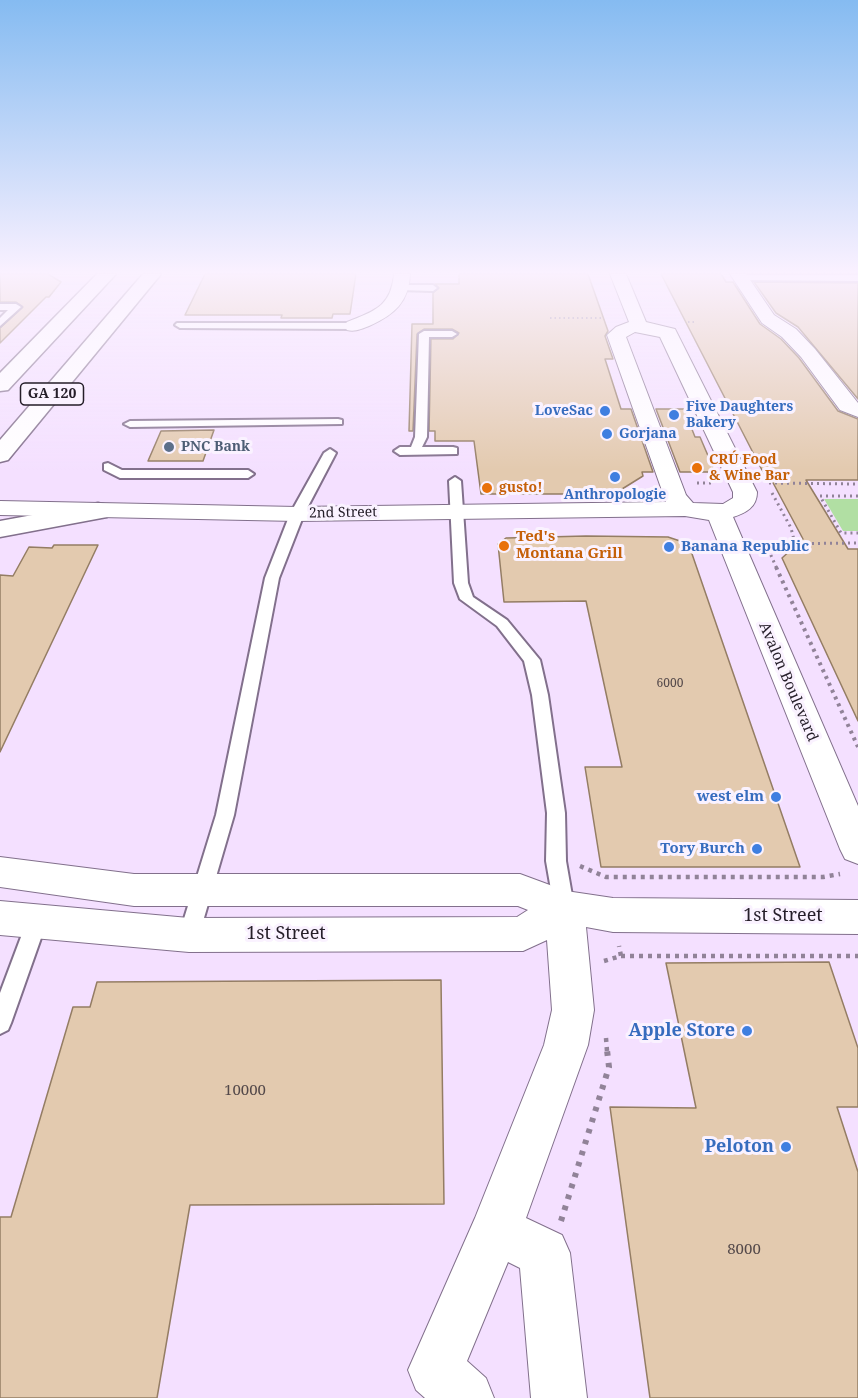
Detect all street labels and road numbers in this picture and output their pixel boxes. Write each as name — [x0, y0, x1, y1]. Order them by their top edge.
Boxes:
road number: GA 120 — [20, 383, 84, 405]
street label: 2nd Street — [309, 504, 377, 522]
street label: Avalon Boulevard — [755, 620, 821, 744]
street label: 1st Street — [743, 905, 823, 927]
street label: 1st Street — [246, 923, 326, 945]

